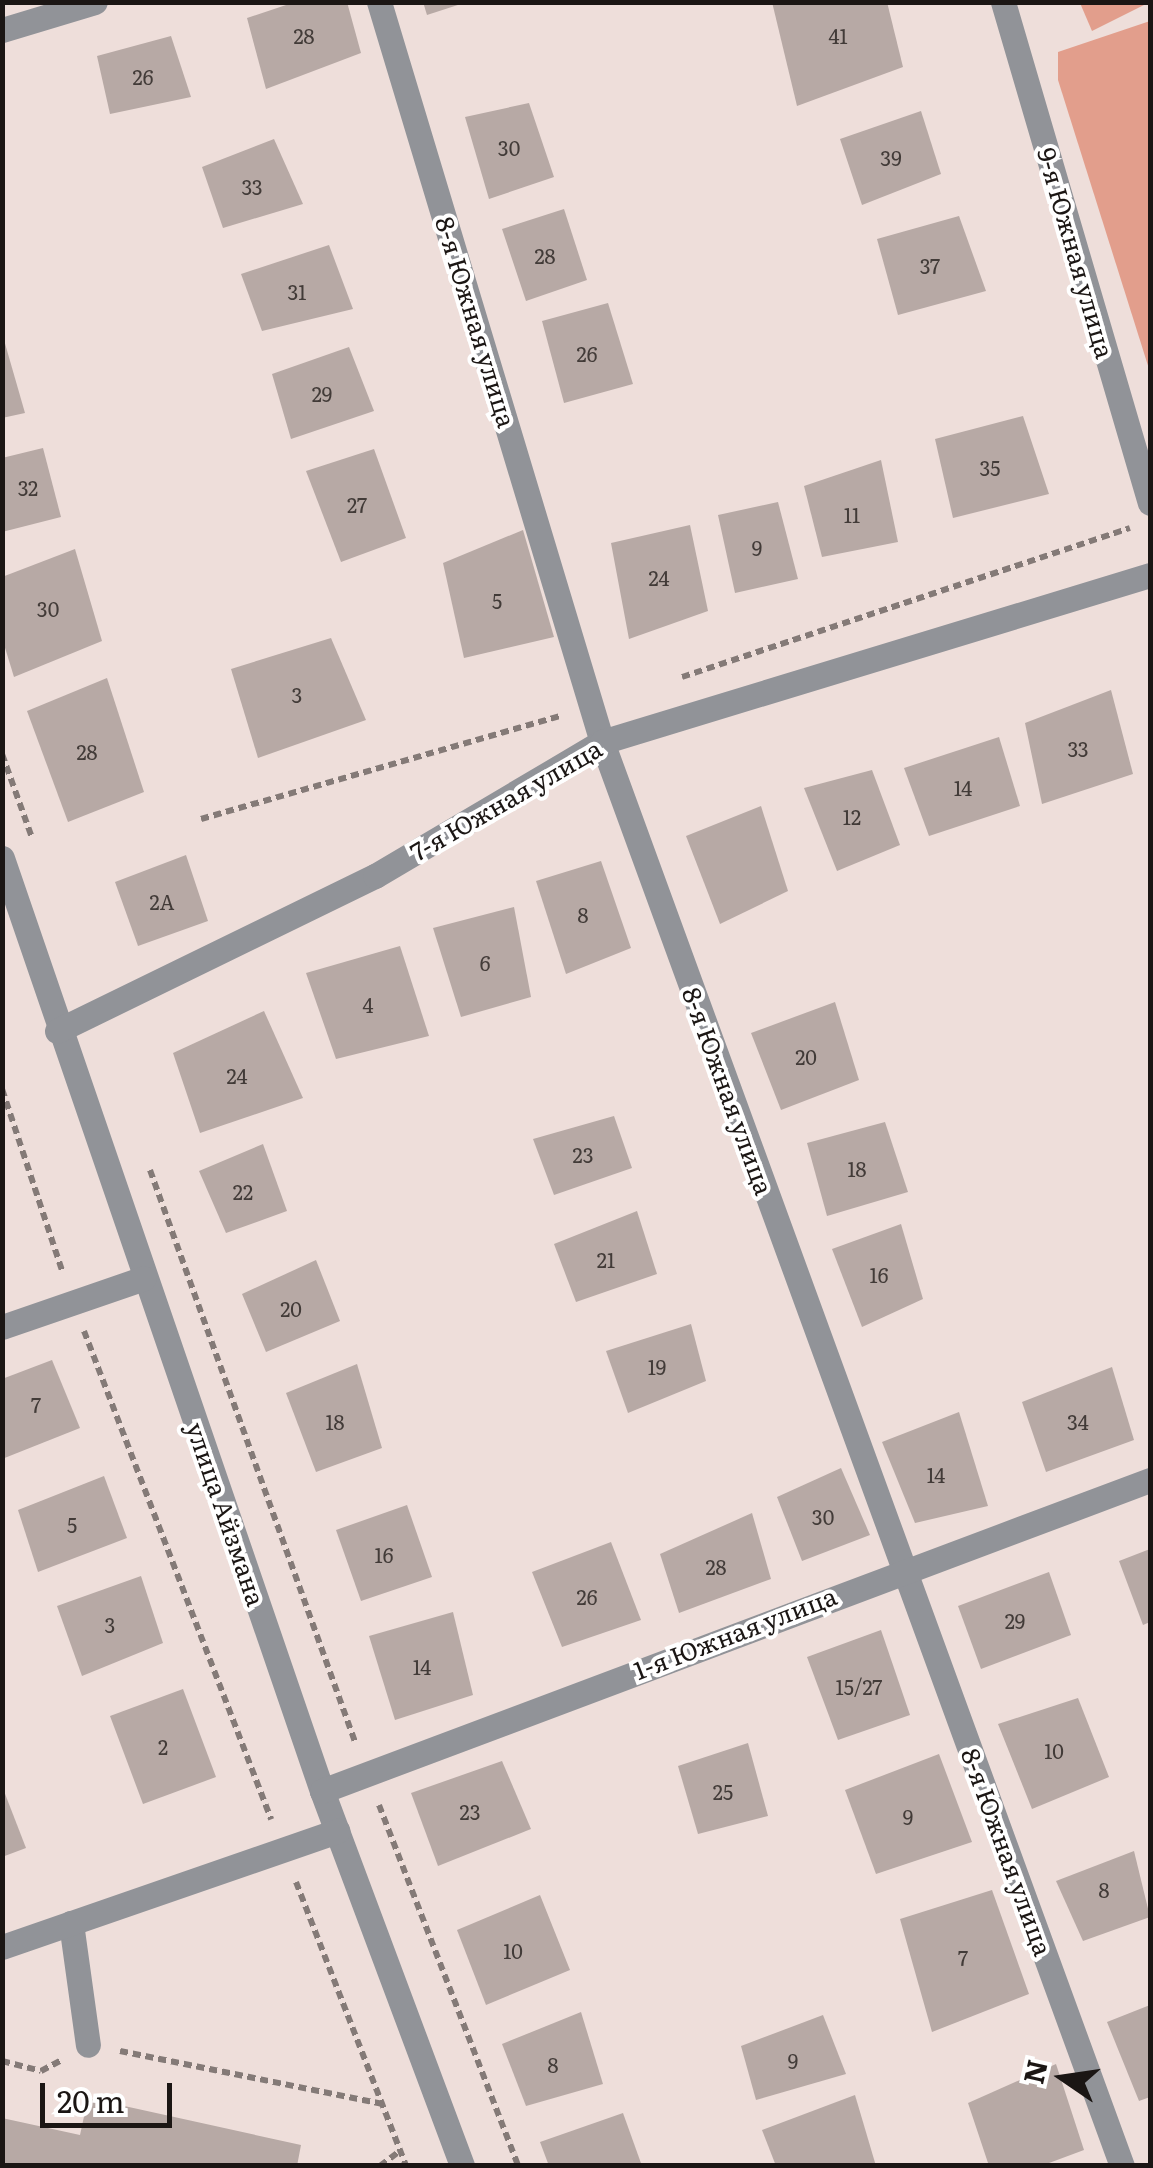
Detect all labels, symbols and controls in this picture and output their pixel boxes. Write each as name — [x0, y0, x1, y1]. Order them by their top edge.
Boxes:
house number: 28 — [293, 23, 315, 47]
house number: 41 — [828, 23, 848, 47]
house number: 26 — [133, 64, 153, 88]
house number: 30 — [498, 135, 520, 159]
street label: 9-я Южная улица — [1032, 144, 1120, 362]
house number: 39 — [880, 145, 902, 169]
house number: 33 — [241, 174, 263, 198]
street label: 8-я Южная улица — [430, 213, 522, 431]
house number: 28 — [534, 243, 556, 267]
house number: 37 — [920, 253, 940, 277]
house number: 31 — [288, 279, 306, 303]
house number: 26 — [577, 341, 597, 365]
house number: 29 — [312, 381, 332, 405]
house number: 35 — [980, 455, 1000, 479]
house number: 32 — [18, 475, 38, 499]
house number: 27 — [347, 492, 367, 516]
house number: 11 — [844, 502, 860, 526]
house number: 9 — [752, 535, 762, 559]
house number: 24 — [648, 565, 670, 589]
house number: 5 — [492, 588, 502, 612]
house number: 30 — [37, 596, 59, 620]
house number: 3 — [292, 682, 302, 706]
street label: 7-я Южная улица — [405, 733, 607, 867]
house number: 33 — [1067, 736, 1089, 760]
house number: 28 — [76, 739, 98, 763]
house number: 14 — [954, 775, 972, 799]
house number: 12 — [843, 804, 861, 828]
house number: 2А — [150, 889, 174, 913]
house number: 8 — [577, 902, 589, 926]
house number: 6 — [480, 950, 490, 974]
street label: 8-я Южная улица — [677, 983, 779, 1199]
house number: 4 — [362, 992, 374, 1016]
house number: 20 — [795, 1044, 817, 1068]
house number: 24 — [226, 1063, 248, 1087]
house number: 23 — [573, 1142, 593, 1166]
house number: 18 — [847, 1156, 867, 1180]
house number: 22 — [233, 1179, 253, 1203]
house number: 21 — [597, 1247, 615, 1271]
house number: 16 — [870, 1262, 888, 1286]
house number: 20 — [280, 1296, 302, 1320]
house number: 19 — [648, 1354, 666, 1378]
house number: 7 — [31, 1392, 41, 1416]
house number: 18 — [325, 1409, 345, 1433]
house number: 34 — [1067, 1409, 1089, 1433]
street label: улица Айзмана — [180, 1418, 272, 1610]
house number: 14 — [927, 1462, 945, 1486]
house number: 30 — [812, 1504, 834, 1528]
house number: 5 — [67, 1512, 77, 1536]
house number: 16 — [375, 1542, 393, 1566]
house number: 28 — [705, 1554, 727, 1578]
street label: 1-я Южная улица — [629, 1580, 841, 1686]
house number: 26 — [577, 1584, 597, 1608]
house number: 29 — [1005, 1608, 1025, 1632]
house number: 3 — [105, 1612, 115, 1636]
house number: 14 — [413, 1654, 431, 1678]
house number: 15/27 — [836, 1674, 882, 1698]
house number: 2 — [158, 1734, 168, 1758]
house number: 10 — [1044, 1738, 1064, 1762]
street label: 8-я Южная улица — [956, 1744, 1058, 1960]
house number: 25 — [713, 1779, 733, 1803]
house number: 23 — [460, 1799, 480, 1823]
house number: 9 — [903, 1804, 913, 1828]
house number: 8 — [1098, 1877, 1110, 1901]
house number: 10 — [503, 1938, 523, 1962]
house number: 7 — [958, 1945, 968, 1969]
north arrow — [1013, 2028, 1113, 2128]
house number: 9 — [788, 2048, 798, 2072]
house number: 8 — [547, 2052, 559, 2076]
text: N — [1011, 2055, 1057, 2087]
scale bar — [45, 2063, 178, 2125]
text: 20 m — [57, 2078, 125, 2122]

